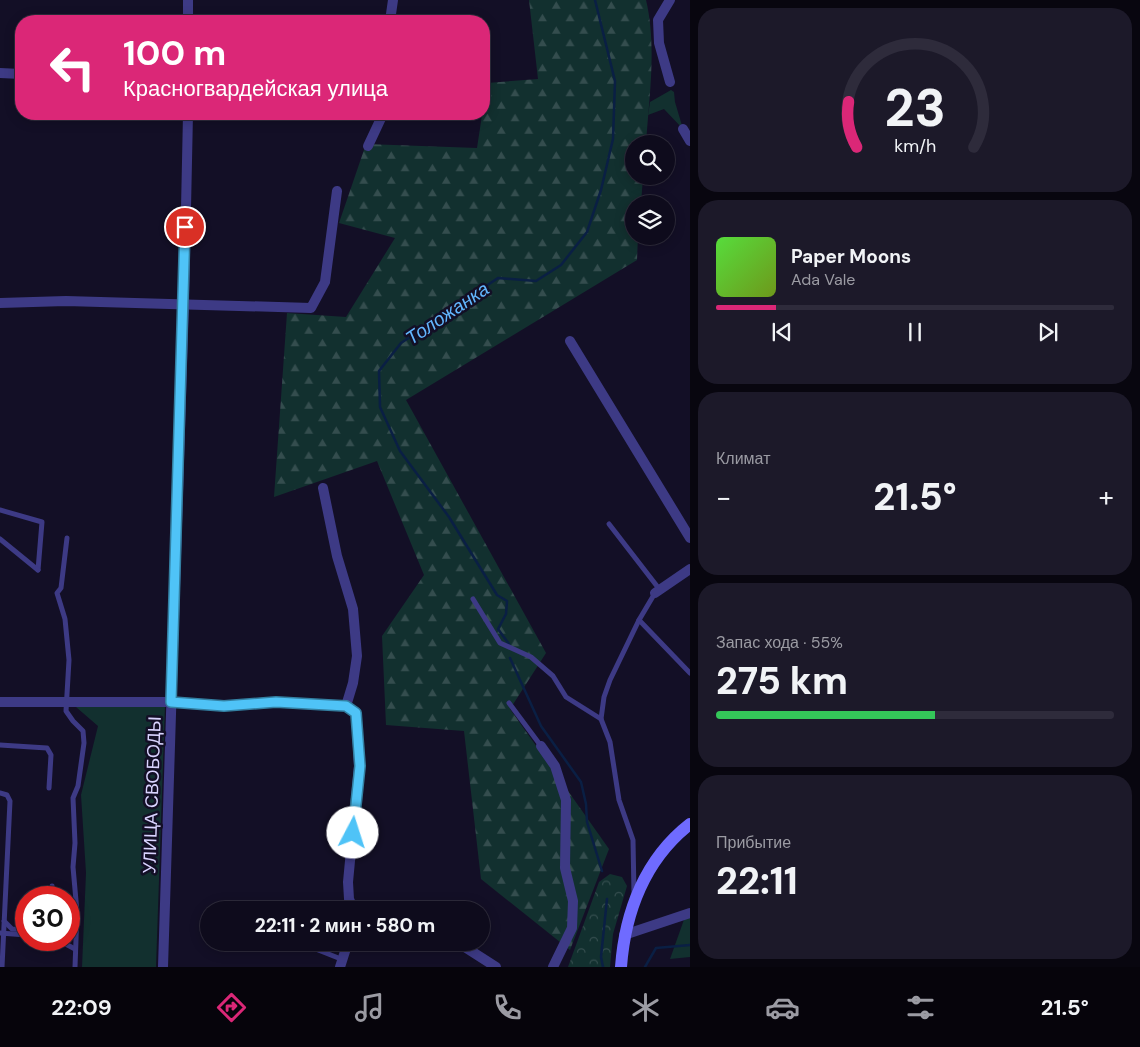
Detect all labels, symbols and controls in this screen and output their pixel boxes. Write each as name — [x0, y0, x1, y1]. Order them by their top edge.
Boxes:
text: 100 m — [123, 30, 226, 76]
icon: left — [40, 35, 105, 100]
text: Красногвардейская улица — [123, 74, 388, 103]
text: 23 — [884, 74, 946, 142]
text: km/h — [894, 134, 936, 158]
map controls — [625, 135, 675, 245]
button: search — [625, 135, 675, 185]
button: layers — [625, 195, 675, 245]
pin — [164, 206, 206, 248]
icon: arrive — [171, 213, 199, 241]
text: Paper Moons — [791, 244, 911, 269]
text: Ada Vale — [791, 269, 855, 290]
water label: Толожанка — [401, 276, 494, 351]
icon: previous — [768, 318, 796, 346]
icon: pause — [901, 318, 929, 346]
icon: next — [1034, 318, 1062, 346]
text: Климат — [716, 448, 770, 469]
text: 21.5° — [873, 472, 957, 522]
text: − — [716, 479, 731, 516]
text: + — [1099, 479, 1114, 516]
text: Запас хода · 55% — [716, 632, 843, 653]
text: 275 km — [716, 656, 848, 706]
street label: УЛИЦА СВОБОДЫ — [137, 716, 167, 874]
position arrow — [326, 806, 378, 858]
text: Прибытие — [716, 832, 791, 853]
text: 22:11 — [716, 856, 798, 906]
speed limit sign: 30 — [15, 886, 80, 951]
text: 22:11 · 2 мин · 580 m — [255, 913, 435, 938]
icon: directions — [214, 990, 249, 1025]
icon: music — [352, 990, 387, 1025]
icon: phone — [490, 990, 525, 1025]
icon: climate — [628, 990, 663, 1025]
icon: car — [765, 990, 800, 1025]
icon: filters — [903, 990, 938, 1025]
text: 22:09 — [51, 993, 112, 1022]
text: 21.5° — [1041, 993, 1089, 1022]

